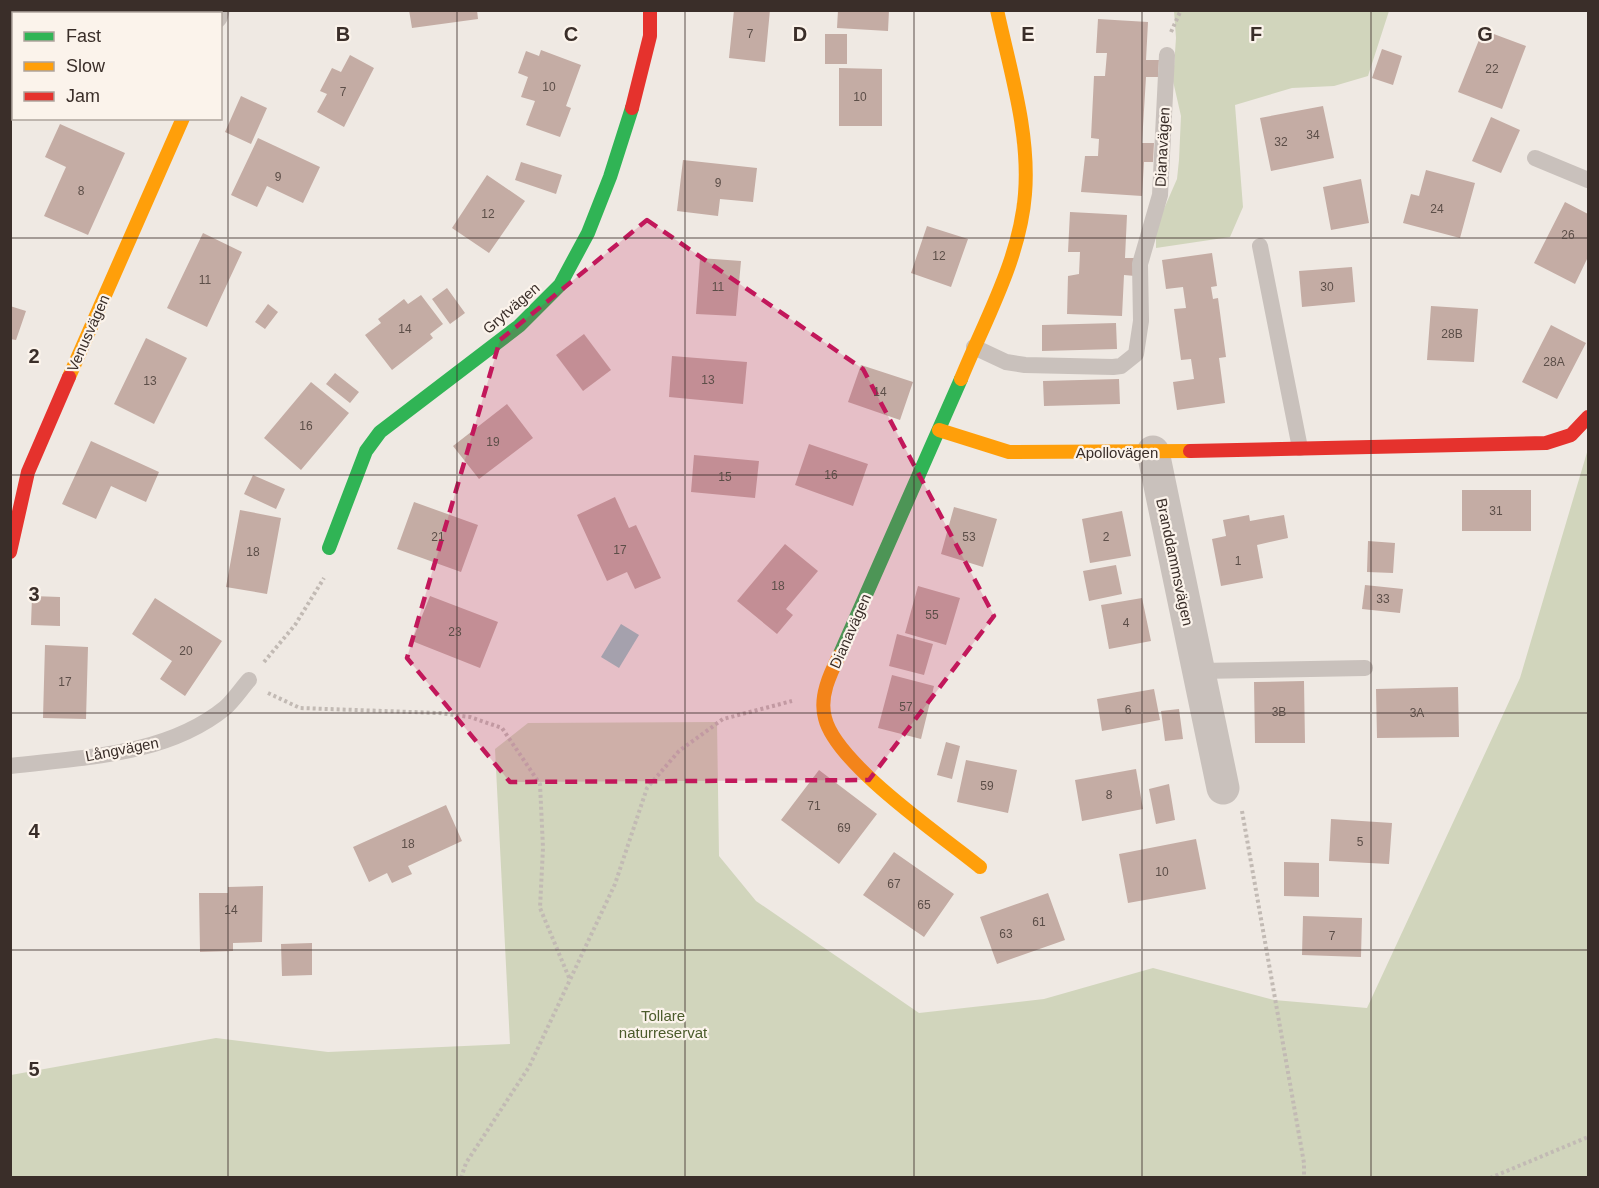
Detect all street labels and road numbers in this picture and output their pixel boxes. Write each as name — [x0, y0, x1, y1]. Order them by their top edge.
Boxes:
street label: Dianavägen — [1151, 107, 1173, 187]
street label: Grytvägen — [479, 279, 543, 337]
street label: Venusvägen — [63, 292, 113, 374]
street label: Apollovägen — [1076, 444, 1158, 461]
street label: Branddammsvägen — [1153, 497, 1197, 627]
street label: Dianavägen — [826, 591, 874, 671]
street label: Långvägen — [84, 734, 160, 764]

